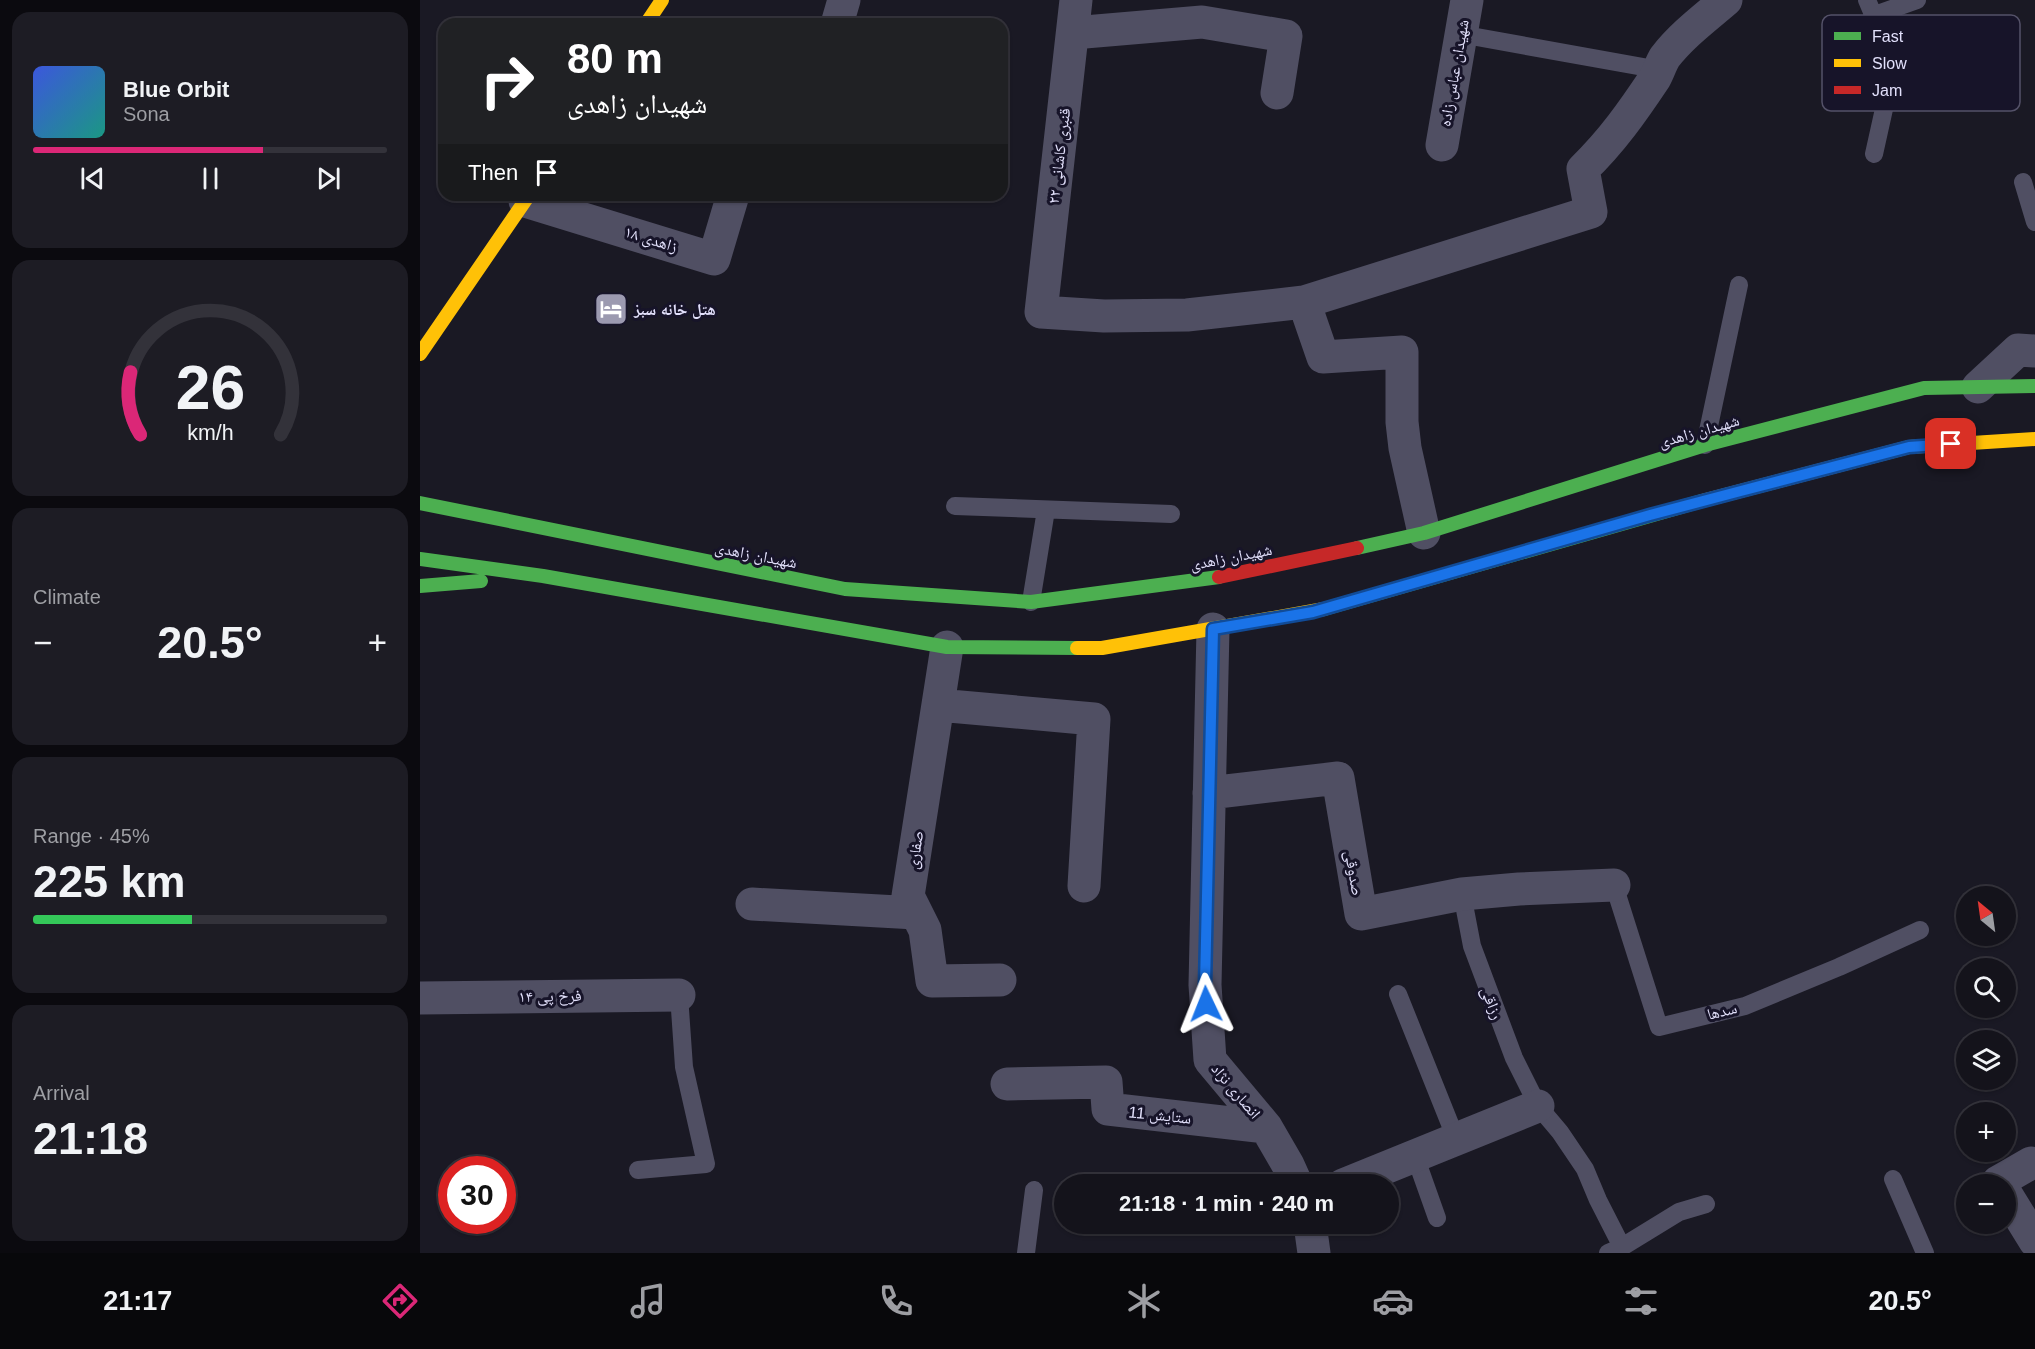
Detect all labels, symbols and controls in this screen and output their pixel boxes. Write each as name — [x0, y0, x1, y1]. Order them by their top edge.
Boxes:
legend — [1822, 15, 2020, 111]
street label: شهیدان عباس زاده — [1436, 18, 1474, 128]
text: Fast — [1872, 28, 1904, 45]
text: 80 m — [567, 35, 663, 82]
icon: right — [468, 42, 546, 120]
text: Slow — [1872, 55, 1907, 72]
text: Blue Orbit — [123, 77, 229, 102]
text: Jam — [1872, 82, 1902, 99]
text: شهیدان زاهدی — [567, 89, 707, 119]
text: Sona — [123, 103, 170, 125]
street label: قنبری کاشانی ۲۲ — [1045, 107, 1075, 205]
icon: arrive — [530, 156, 563, 189]
text: Then — [468, 160, 518, 185]
icon: previous — [76, 162, 109, 195]
icon: pause — [194, 162, 227, 195]
icon: next — [312, 162, 345, 195]
street label: زاهدی ۱۸ — [622, 223, 679, 257]
hotel icon: هتل خانه سبز — [593, 291, 629, 327]
place label: هتل خانه سبز — [633, 301, 716, 319]
text: 26 — [175, 353, 245, 422]
street label: شهیدان زاهدی — [1657, 411, 1742, 453]
pin — [1925, 418, 1976, 469]
text: km/h — [187, 422, 233, 446]
icon: arrive — [1934, 427, 1967, 460]
street label: شهیدان زاهدی — [713, 539, 798, 573]
street label: شهیدان زاهدی — [1189, 541, 1274, 575]
text: Climate — [33, 586, 101, 608]
text: 20.5° — [157, 617, 263, 668]
text: − — [33, 624, 52, 661]
text: + — [368, 624, 387, 661]
text: Range · 45% — [33, 825, 150, 847]
street label: صفاری — [904, 829, 928, 871]
street label: صدوقی — [1340, 849, 1366, 897]
text: 225 km — [33, 856, 186, 907]
north arrow — [1956, 886, 2016, 946]
map controls — [1956, 886, 2016, 1234]
button: search — [1956, 958, 2016, 1018]
position arrow — [1174, 972, 1238, 1036]
street label: رزاقی — [1476, 984, 1506, 1023]
street label: فرخ پی ۱۴ — [518, 987, 582, 1007]
street label: سدها — [1705, 999, 1739, 1023]
button: layers — [1956, 1030, 2016, 1090]
street label: انصاری نژاد — [1207, 1060, 1264, 1123]
text: Arrival — [33, 1082, 90, 1104]
button: + — [1956, 1102, 2016, 1162]
street label: ستایش 11 — [1127, 1103, 1192, 1129]
text: 21:18 — [33, 1113, 148, 1164]
speed limit sign: 30 — [438, 1156, 516, 1234]
button: − — [1956, 1174, 2016, 1234]
text: 21:18 · 1 min · 240 m — [1119, 1191, 1334, 1216]
icon: directions — [379, 1280, 421, 1322]
icon: music — [627, 1280, 669, 1322]
icon: phone — [875, 1280, 917, 1322]
icon: climate — [1123, 1280, 1165, 1322]
icon: car — [1372, 1280, 1414, 1322]
icon: filters — [1620, 1280, 1662, 1322]
text: 21:17 — [103, 1286, 172, 1316]
text: 20.5° — [1868, 1286, 1932, 1316]

